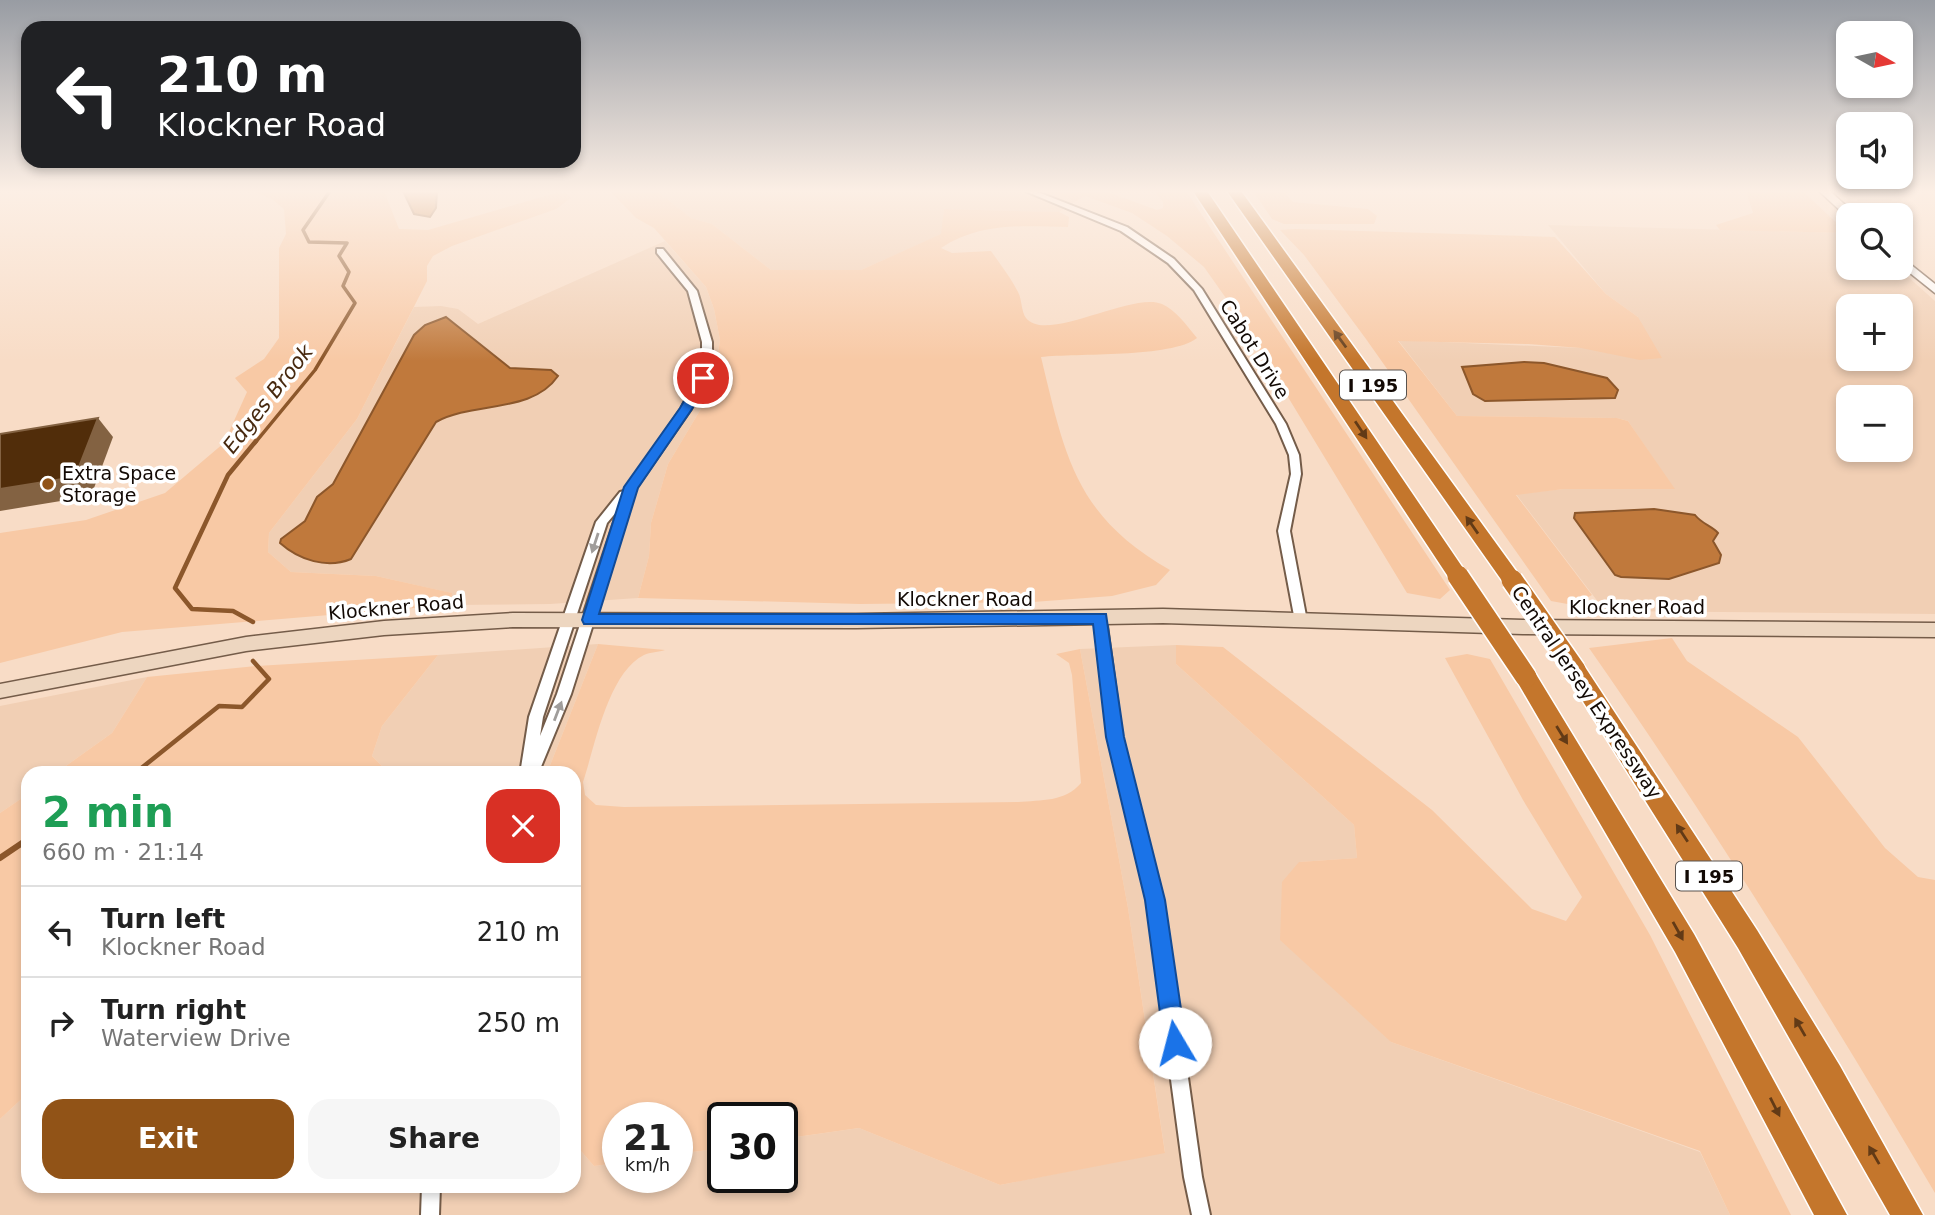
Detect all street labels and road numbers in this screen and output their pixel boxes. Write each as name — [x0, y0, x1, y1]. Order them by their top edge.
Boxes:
street label: Cabot Drive — [1216, 295, 1294, 403]
road number: I 195 — [1340, 370, 1406, 400]
street label: Central Jersey Expressway — [1507, 581, 1667, 803]
street label: Klockner Road — [897, 588, 1033, 610]
street label: Klockner Road — [327, 590, 465, 624]
street label: Klockner Road — [1569, 596, 1705, 618]
road number: I 195 — [1676, 862, 1742, 890]

